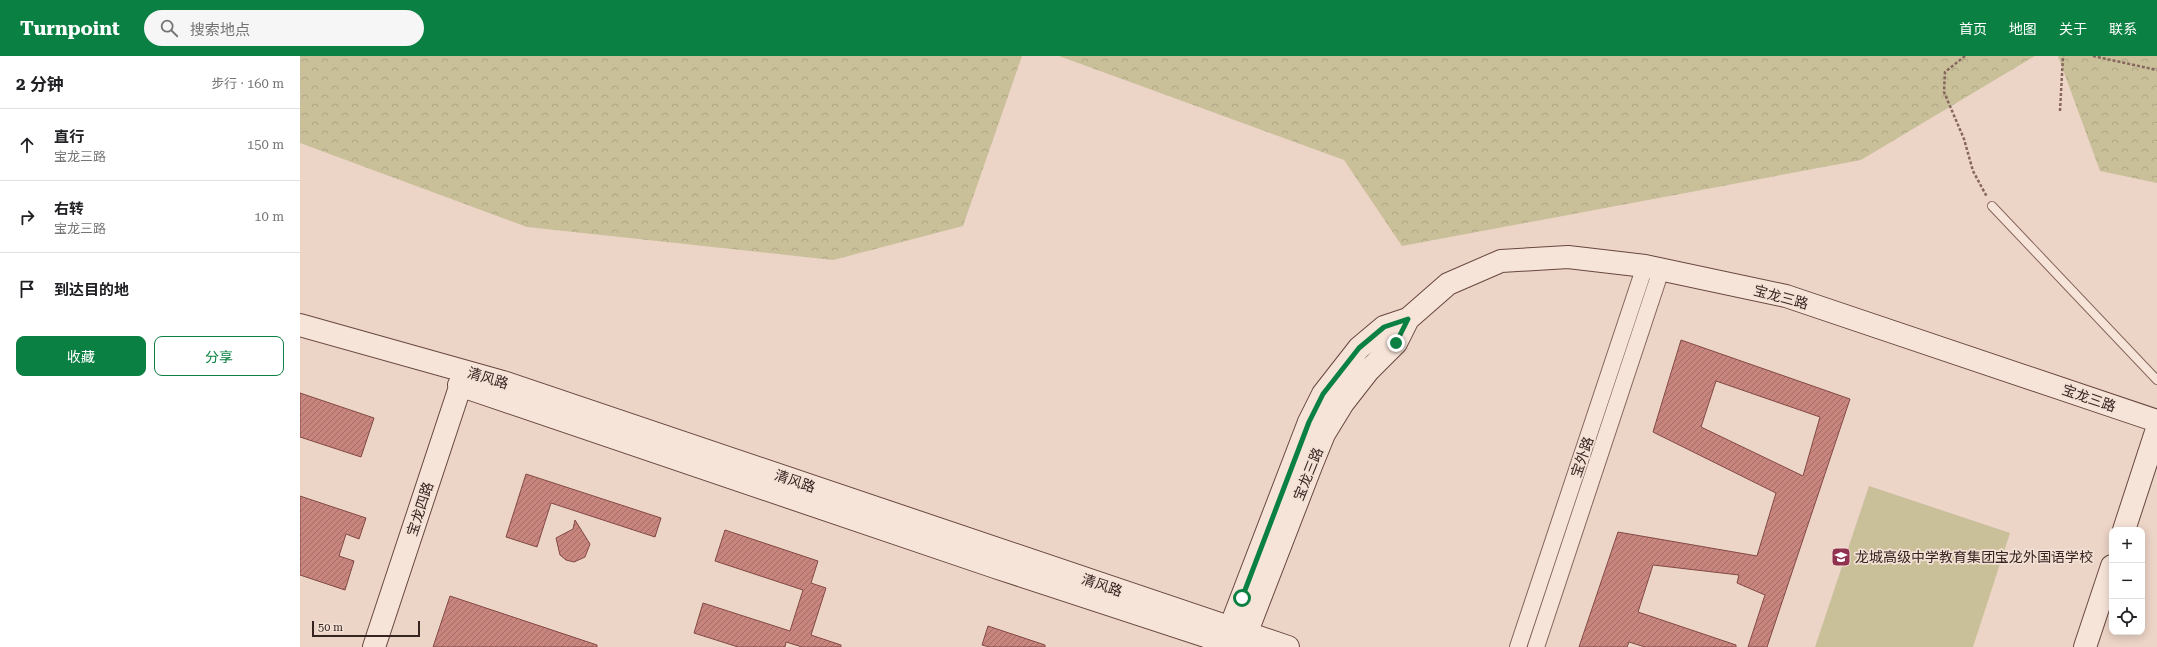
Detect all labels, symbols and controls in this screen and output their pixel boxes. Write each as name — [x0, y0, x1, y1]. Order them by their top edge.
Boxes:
search box — [144, 10, 424, 46]
text: Turnpoint — [20, 17, 120, 40]
icon: search — [158, 17, 180, 39]
text: 搜索地点 — [190, 21, 250, 39]
text: 首页 — [1959, 21, 1987, 37]
text: 地图 — [2009, 21, 2037, 37]
text: 关于 — [2059, 21, 2087, 37]
text: 联系 — [2109, 21, 2137, 37]
text: 2 分钟 — [16, 74, 64, 94]
text: 步行 · 160 m — [211, 76, 284, 91]
text: 直行 — [54, 128, 84, 146]
icon: ahead — [16, 134, 38, 156]
text: 150 m — [247, 137, 284, 152]
text: 宝龙三路 — [54, 149, 106, 164]
text: 右转 — [54, 200, 84, 218]
icon: right — [16, 206, 38, 228]
text: 10 m — [254, 209, 284, 224]
text: 宝龙三路 — [54, 221, 106, 236]
icon: arrive — [16, 278, 38, 300]
text: 到达目的地 — [54, 281, 129, 299]
street label: 宝龙三路 — [1752, 282, 1810, 312]
route end — [1387, 334, 1405, 352]
button: 收藏 — [16, 336, 146, 376]
button: 分享 — [154, 336, 284, 376]
street label: 清风路 — [466, 364, 510, 392]
street label: 宝龙三路 — [2060, 381, 2118, 415]
street label: 宝外路 — [1568, 435, 1596, 479]
street label: 宝龙三路 — [1290, 445, 1326, 503]
street label: 清风路 — [773, 467, 817, 495]
street label: 宝龙四路 — [404, 480, 436, 538]
map controls — [2109, 527, 2145, 635]
button: + — [2109, 527, 2145, 563]
school or university icon: 龙城高级中学教育集团宝龙外国语学校 — [1830, 546, 1852, 568]
place label: 龙城高级中学教育集团宝龙外国语学校 — [1855, 549, 2093, 565]
button: − — [2109, 563, 2145, 599]
street label: 清风路 — [1080, 571, 1124, 599]
route start — [1233, 589, 1251, 607]
button: locate — [2109, 599, 2145, 635]
scale bar — [312, 619, 420, 638]
text: 50 m — [318, 621, 343, 634]

